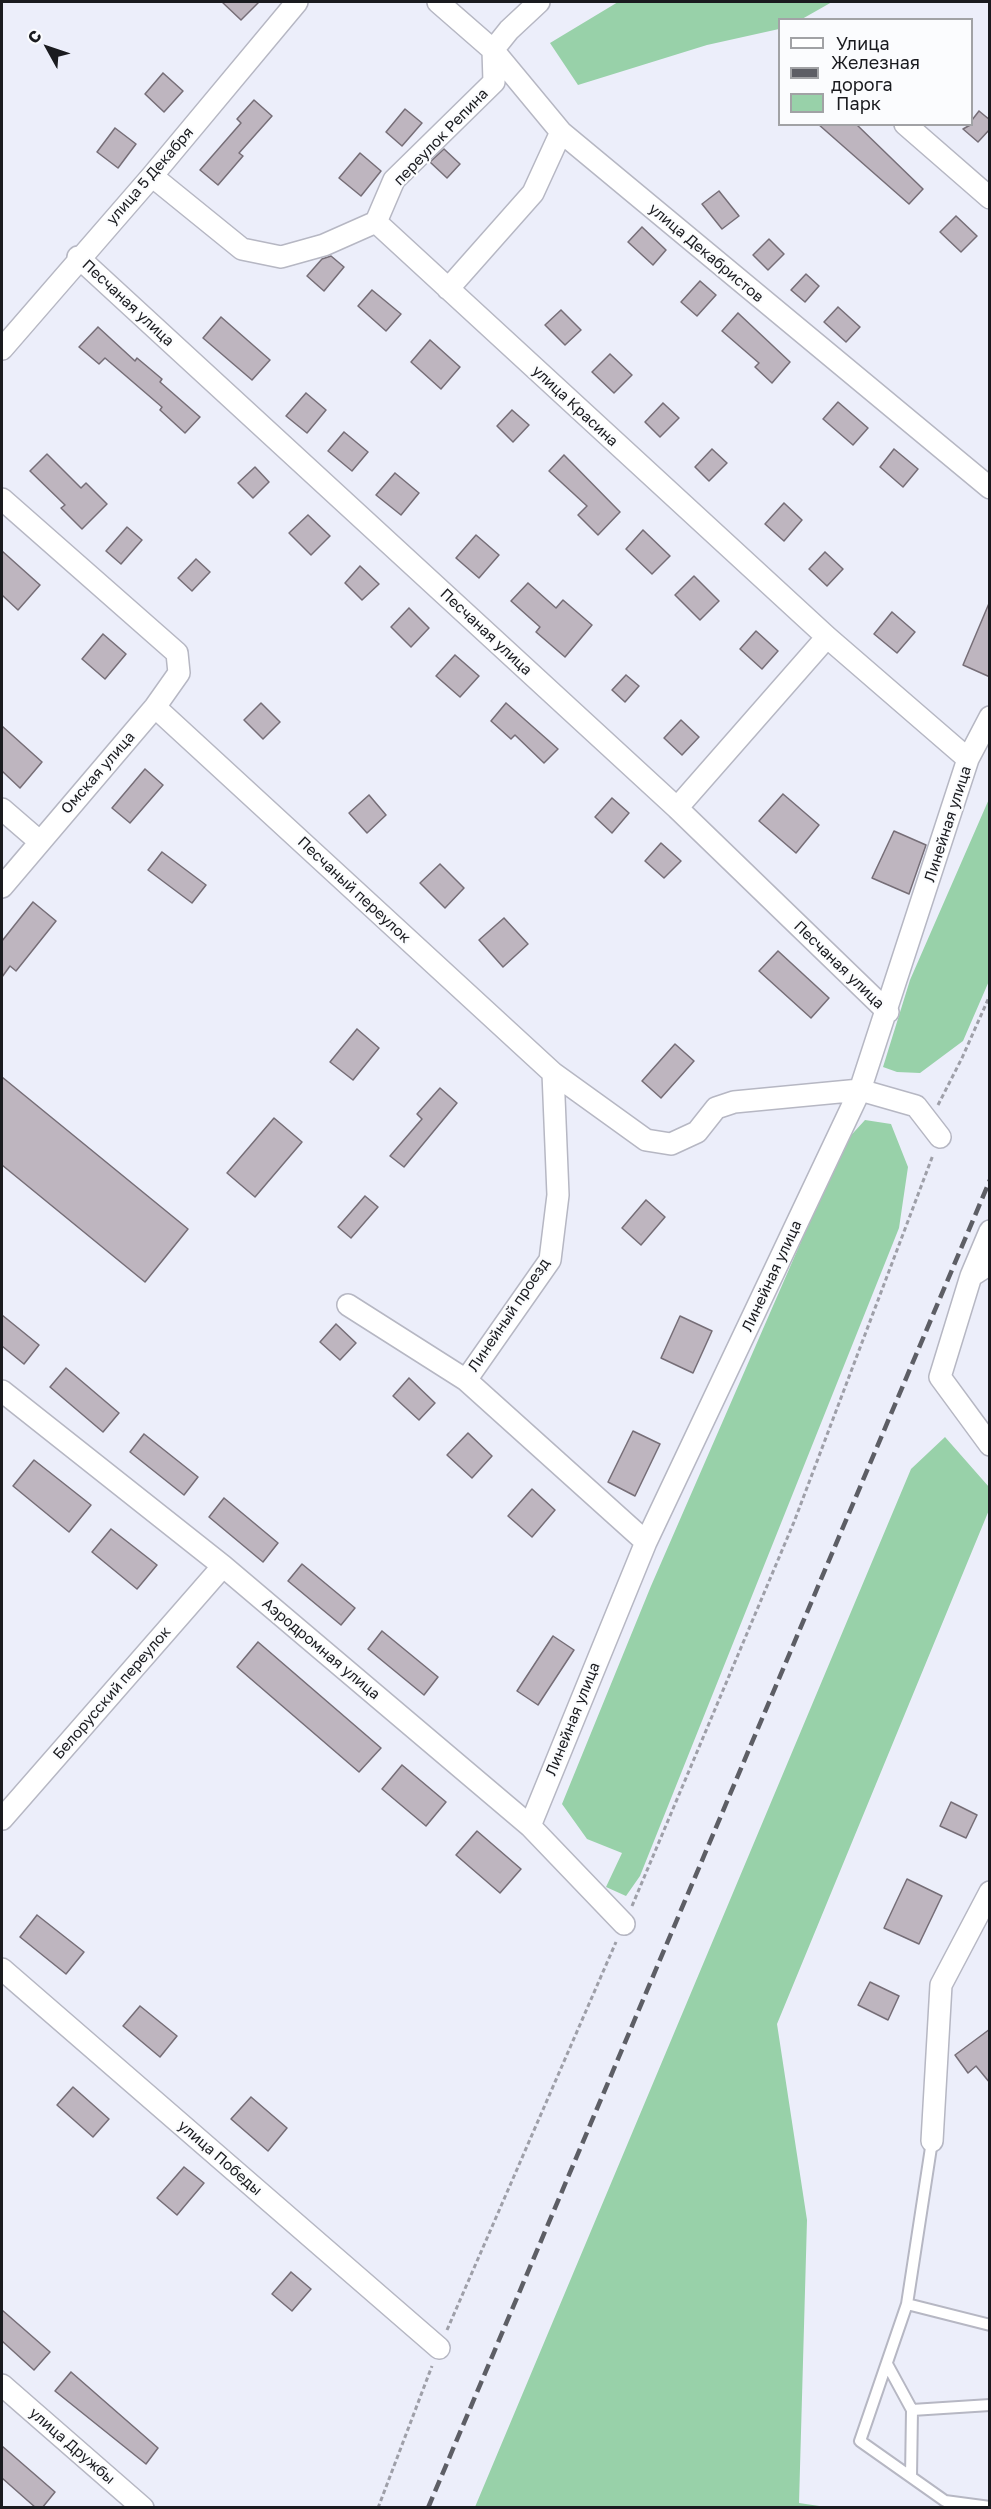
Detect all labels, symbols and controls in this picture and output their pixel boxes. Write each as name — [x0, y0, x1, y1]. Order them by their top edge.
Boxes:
north arrow — [18, 18, 78, 78]
legend — [778, 18, 973, 126]
text: С — [23, 26, 46, 47]
text: Улица — [836, 32, 890, 54]
text: Железная дорога — [831, 51, 920, 95]
street label: переулок Репина — [390, 85, 492, 189]
text: Парк — [836, 92, 881, 114]
street label: улица 5 Декабря — [103, 124, 197, 228]
street label: улица Декабристов — [645, 200, 767, 306]
street label: Песчаная улица — [78, 256, 178, 350]
street label: улица Красина — [528, 362, 622, 450]
street label: Песчаная улица — [436, 585, 536, 679]
street label: Омская улица — [57, 728, 139, 818]
street label: Линейная улица — [921, 764, 975, 884]
street label: Песчаный переулок — [294, 833, 414, 947]
street label: Песчаная улица — [790, 917, 888, 1013]
street label: Линейная улица — [738, 1217, 806, 1335]
street label: Линейный проезд — [464, 1255, 554, 1375]
street label: Аэродромная улица — [258, 1594, 384, 1704]
street label: Белорусский переулок — [49, 1623, 175, 1763]
street label: Линейная улица — [542, 1660, 604, 1778]
street label: улица Победы — [174, 2117, 266, 2199]
street label: улица Дружбы — [25, 2404, 119, 2488]

